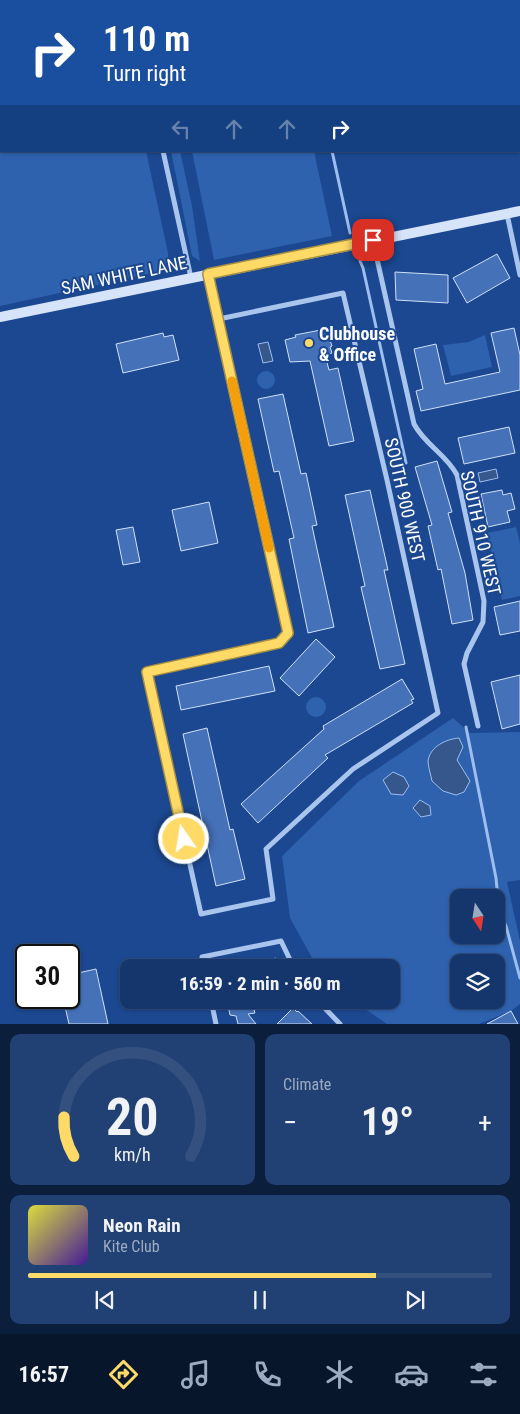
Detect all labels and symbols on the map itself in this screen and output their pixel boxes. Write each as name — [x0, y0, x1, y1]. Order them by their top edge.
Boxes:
pin — [352, 219, 394, 261]
street label: SAM WHITE LANE — [59, 251, 189, 299]
place label: Clubhouse & Office — [319, 323, 395, 365]
marker: Clubhouse & Office — [303, 337, 315, 349]
street label: SOUTH 900 WEST — [380, 436, 430, 564]
street label: SOUTH 910 WEST — [456, 469, 506, 597]
position arrow — [157, 812, 209, 864]
north arrow — [450, 889, 505, 944]
speed limit sign: 30 — [15, 944, 80, 1009]

